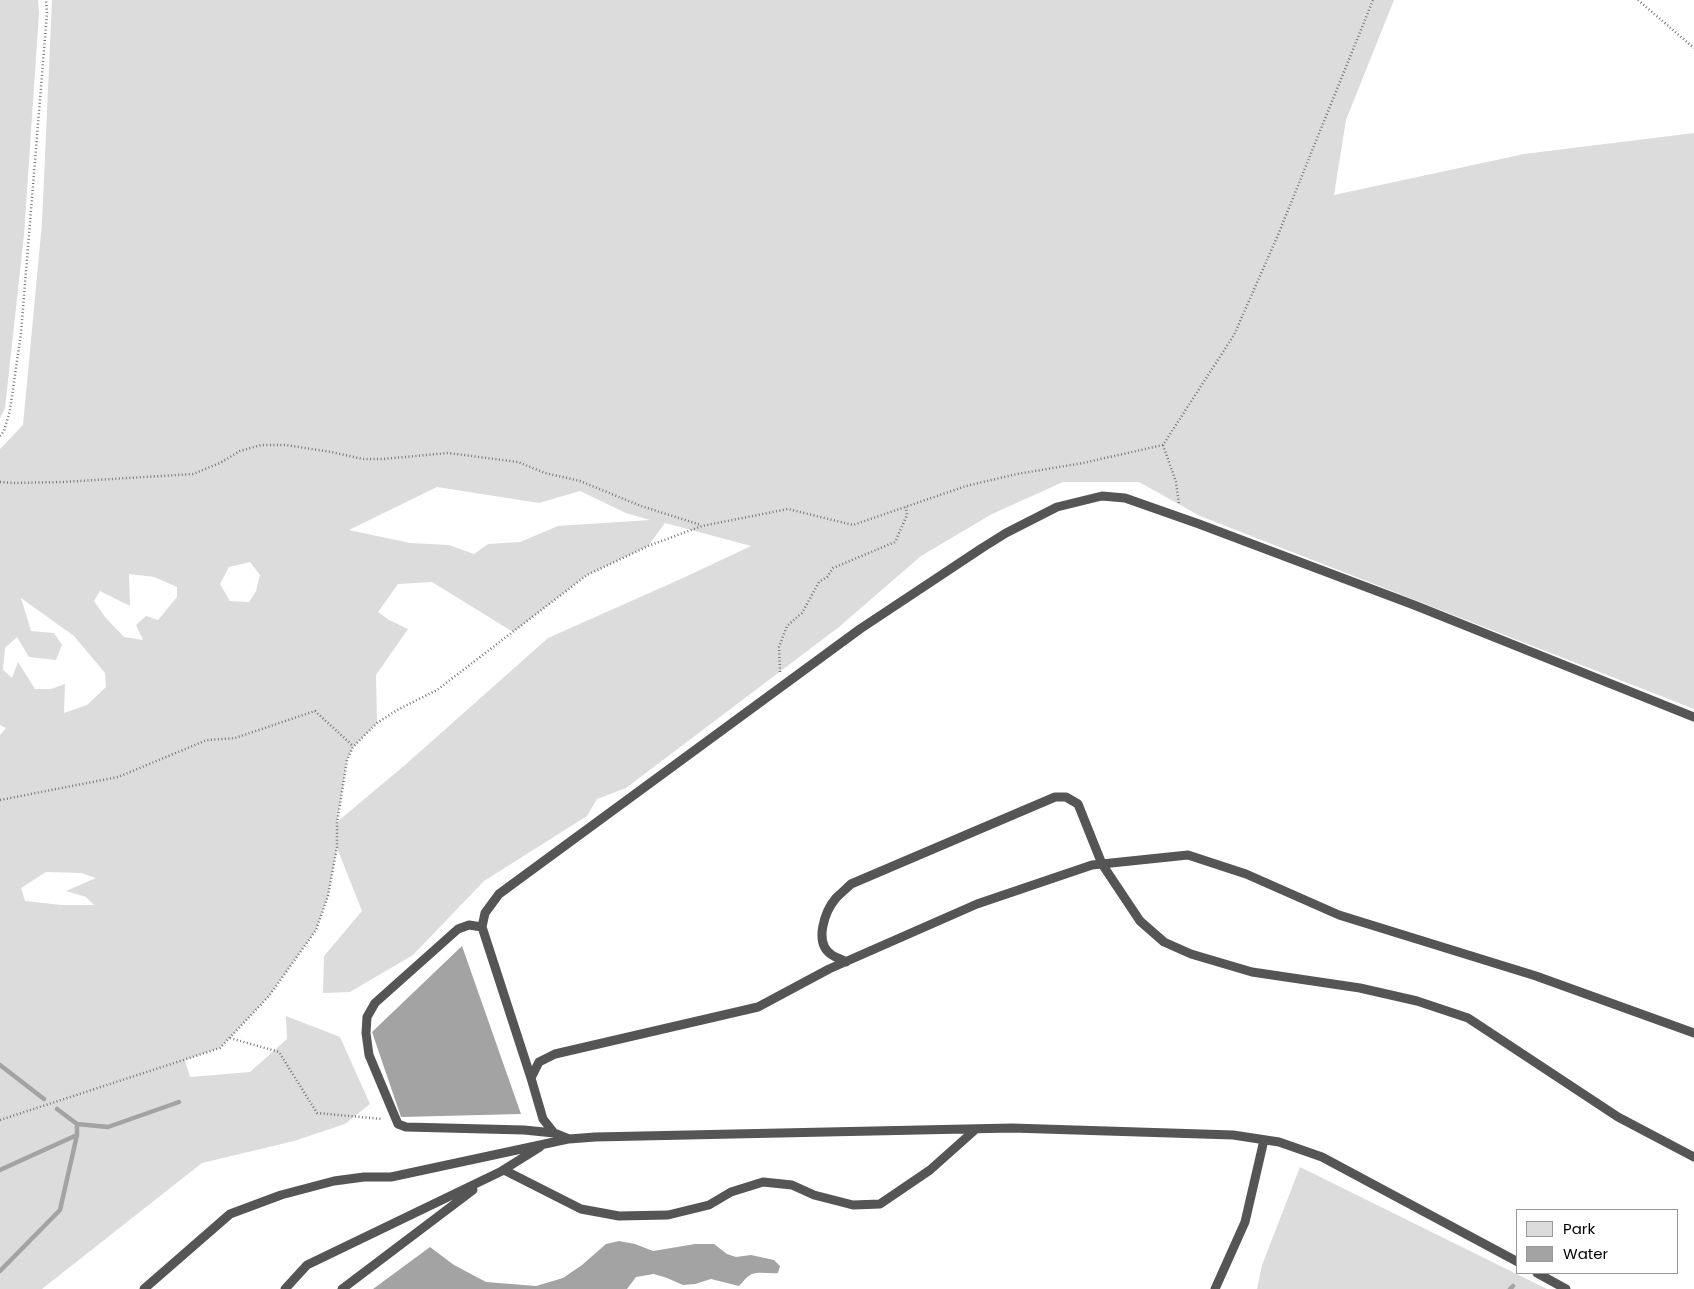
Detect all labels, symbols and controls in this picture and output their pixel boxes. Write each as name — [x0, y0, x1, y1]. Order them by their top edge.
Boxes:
legend — [1516, 1209, 1679, 1274]
text: Park — [1563, 1218, 1595, 1239]
text: Water — [1563, 1243, 1608, 1264]

